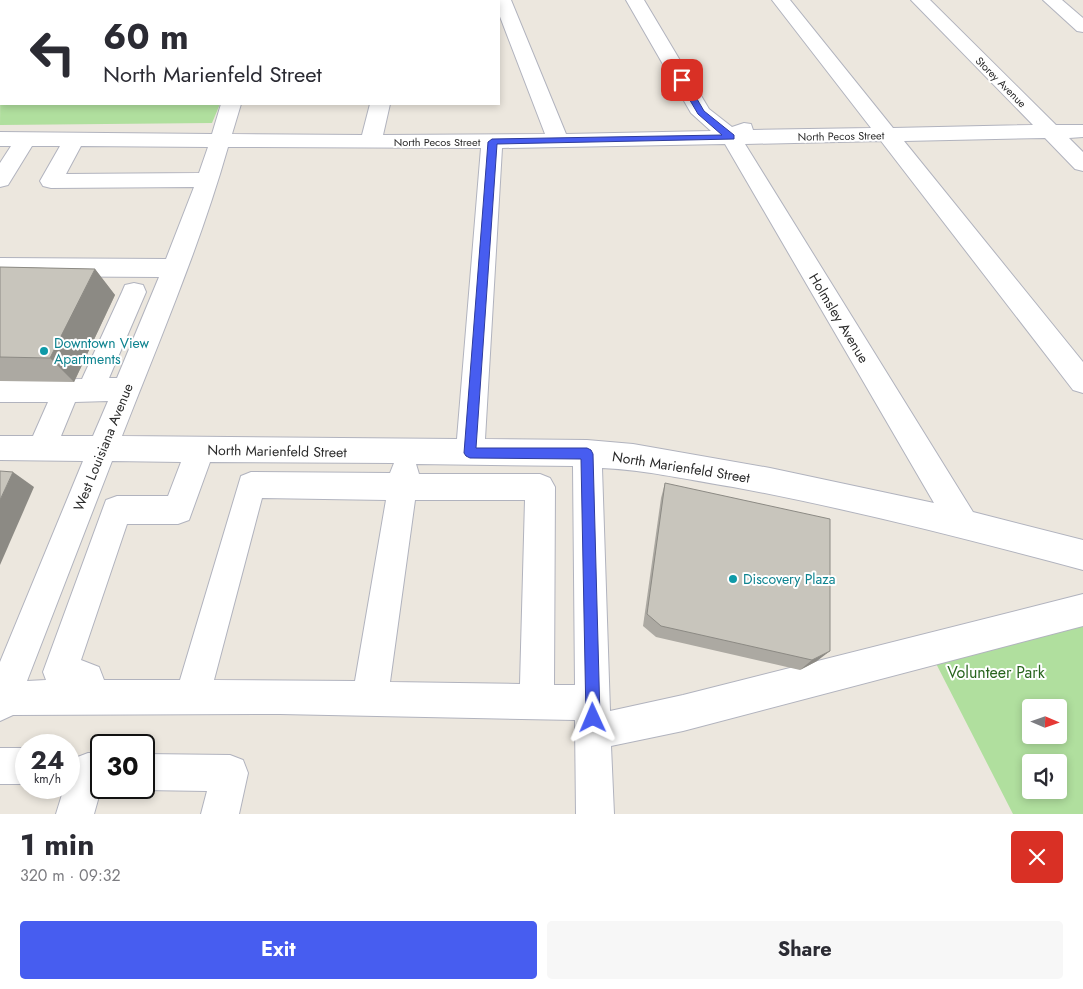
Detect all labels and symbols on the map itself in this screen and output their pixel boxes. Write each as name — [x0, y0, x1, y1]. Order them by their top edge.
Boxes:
street label: Storey Avenue — [972, 53, 1030, 111]
pin — [661, 59, 703, 101]
street label: North Pecos Street — [798, 127, 885, 145]
street label: North Pecos Street — [394, 134, 481, 150]
street label: Holmsley Avenue — [804, 269, 874, 367]
place label: Downtown View Apartments — [54, 333, 150, 369]
marker: Downtown View Apartments — [38, 345, 50, 357]
street label: West Louisiana Avenue — [68, 380, 138, 514]
street label: North Marienfeld Street — [207, 440, 347, 462]
street label: North Marienfeld Street — [611, 446, 752, 488]
place label: Discovery Plaza — [743, 569, 835, 589]
marker: Discovery Plaza — [727, 573, 739, 585]
park label: Volunteer Park — [947, 661, 1046, 684]
position arrow — [566, 691, 618, 743]
north arrow — [1022, 699, 1068, 744]
speed limit sign: 30 — [90, 734, 155, 799]

